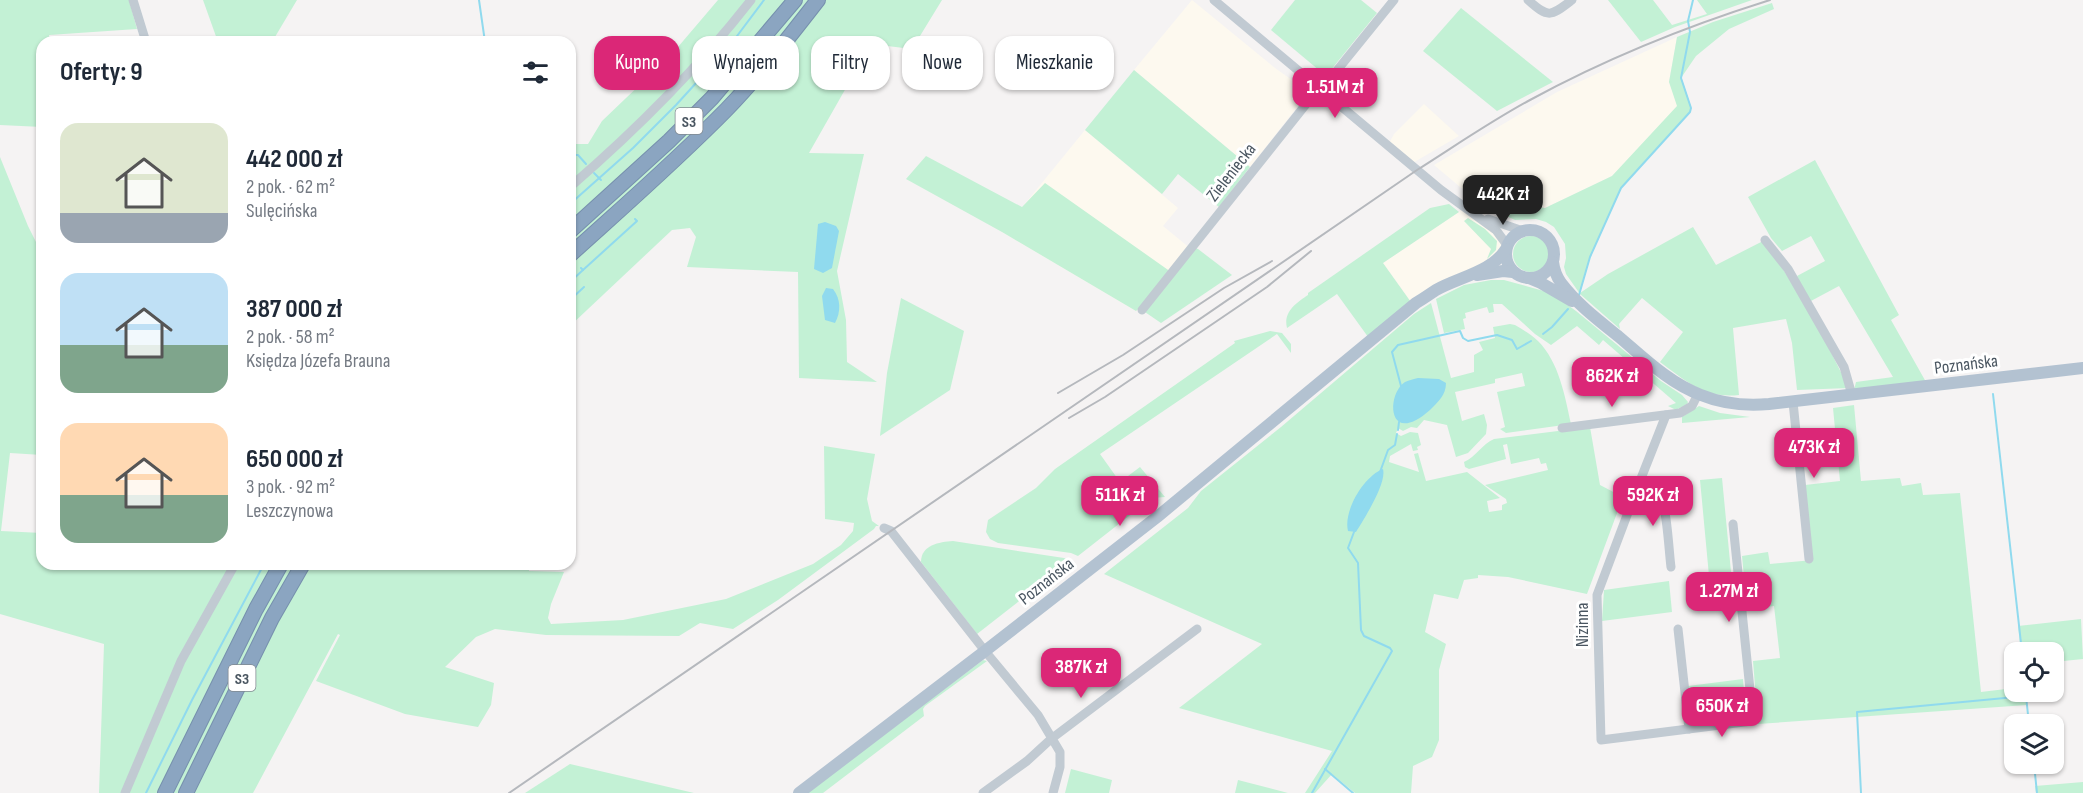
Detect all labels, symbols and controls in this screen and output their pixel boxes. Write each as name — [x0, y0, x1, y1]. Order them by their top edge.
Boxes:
chip: Kupno — [594, 36, 680, 90]
chip: Wynajem — [692, 36, 799, 90]
chip: Filtry — [811, 36, 890, 90]
chip: Nowe — [902, 36, 983, 90]
chip: Mieszkanie — [995, 36, 1114, 90]
icon: filters — [519, 56, 552, 89]
text: Oferty: 9 — [60, 57, 143, 88]
pin: 1.51M zł — [1273, 68, 1397, 119]
text: 1.51M zł — [1306, 75, 1364, 99]
road number: S3 — [676, 108, 702, 134]
street label: Zieleniecka — [1202, 139, 1261, 206]
text: 442 000 zł — [246, 144, 342, 175]
icon: home — [108, 147, 180, 219]
text: 2 pok. · 62 m² — [246, 175, 335, 199]
pin: 442K zł — [1448, 175, 1558, 226]
text: 442K zł — [1477, 182, 1529, 206]
text: Sulęcińska — [246, 199, 317, 223]
text: 387 000 zł — [246, 294, 342, 325]
icon: home — [108, 297, 180, 369]
text: 2 pok. · 58 m² — [246, 325, 335, 349]
text: Księdza Józefa Brauna — [246, 349, 390, 373]
street label: Poznańska — [1933, 350, 1999, 379]
pin: 862K zł — [1557, 357, 1667, 408]
text: 862K zł — [1586, 364, 1638, 388]
pin: 473K zł — [1759, 428, 1869, 479]
text: 473K zł — [1788, 435, 1840, 459]
text: 650 000 zł — [246, 444, 343, 475]
icon: home — [108, 447, 180, 519]
text: 3 pok. · 92 m² — [246, 475, 335, 499]
pin: 511K zł — [1065, 476, 1175, 527]
pin: 592K zł — [1598, 476, 1708, 527]
text: 511K zł — [1095, 483, 1145, 507]
text: 592K zł — [1627, 483, 1679, 507]
text: Leszczynowa — [246, 499, 333, 523]
street label: Poznańska — [1015, 553, 1078, 609]
pin: 1.27M zł — [1667, 572, 1791, 623]
text: 1.27M zł — [1700, 579, 1758, 603]
street label: Nizinna — [1572, 603, 1593, 647]
map controls — [2004, 642, 2064, 774]
button: locate — [2004, 642, 2064, 702]
pin: 387K zł — [1026, 648, 1136, 699]
text: 387K zł — [1055, 655, 1107, 679]
road number: S3 — [228, 665, 256, 691]
pin: 650K zł — [1667, 687, 1777, 738]
text: 650K zł — [1696, 694, 1748, 718]
button: layers — [2004, 714, 2064, 774]

